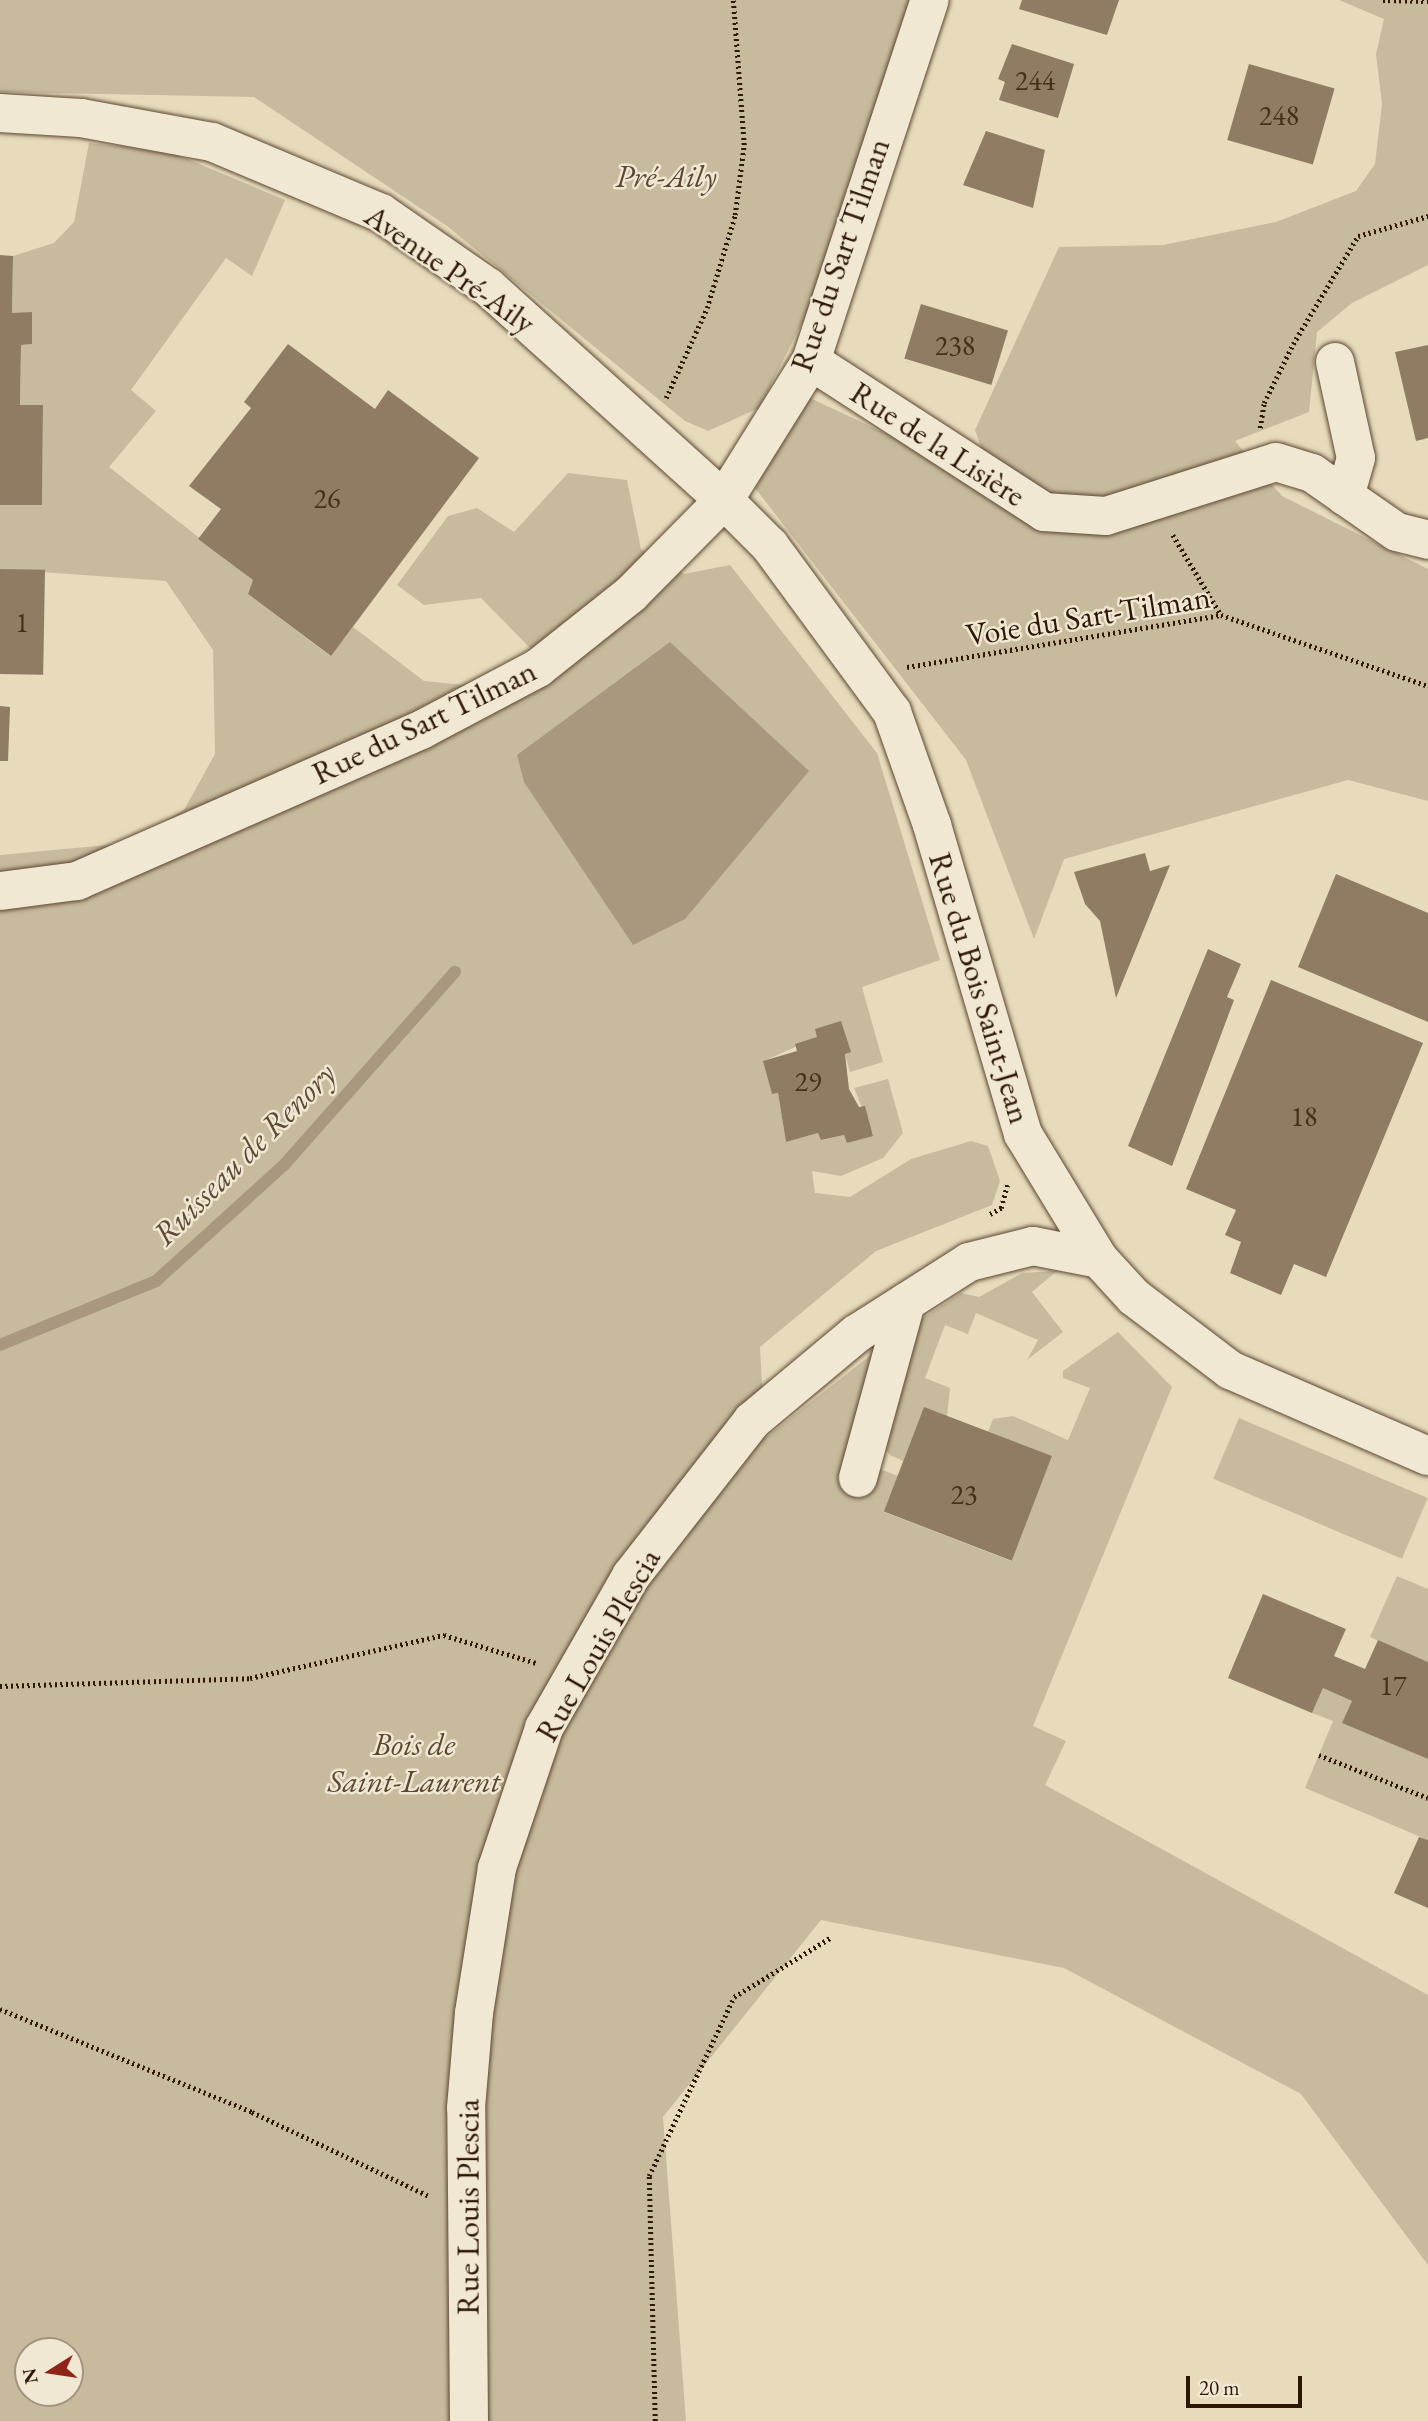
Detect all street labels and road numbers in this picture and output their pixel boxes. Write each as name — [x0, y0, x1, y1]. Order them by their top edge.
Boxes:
street label: Rue du Sart Tilman — [782, 133, 898, 377]
street label: Avenue Pré-Aily — [357, 196, 543, 342]
street label: Rue de la Lisière — [843, 373, 1033, 515]
street label: Voie du Sart-Tilman — [963, 578, 1213, 654]
street label: Rue du Sart Tilman — [306, 651, 542, 793]
street label: Rue du Bois Saint-Jean — [920, 848, 1040, 1128]
street label: Rue Louis Plescia — [527, 1542, 669, 1748]
street label: Rue Louis Plescia — [449, 2099, 487, 2315]

